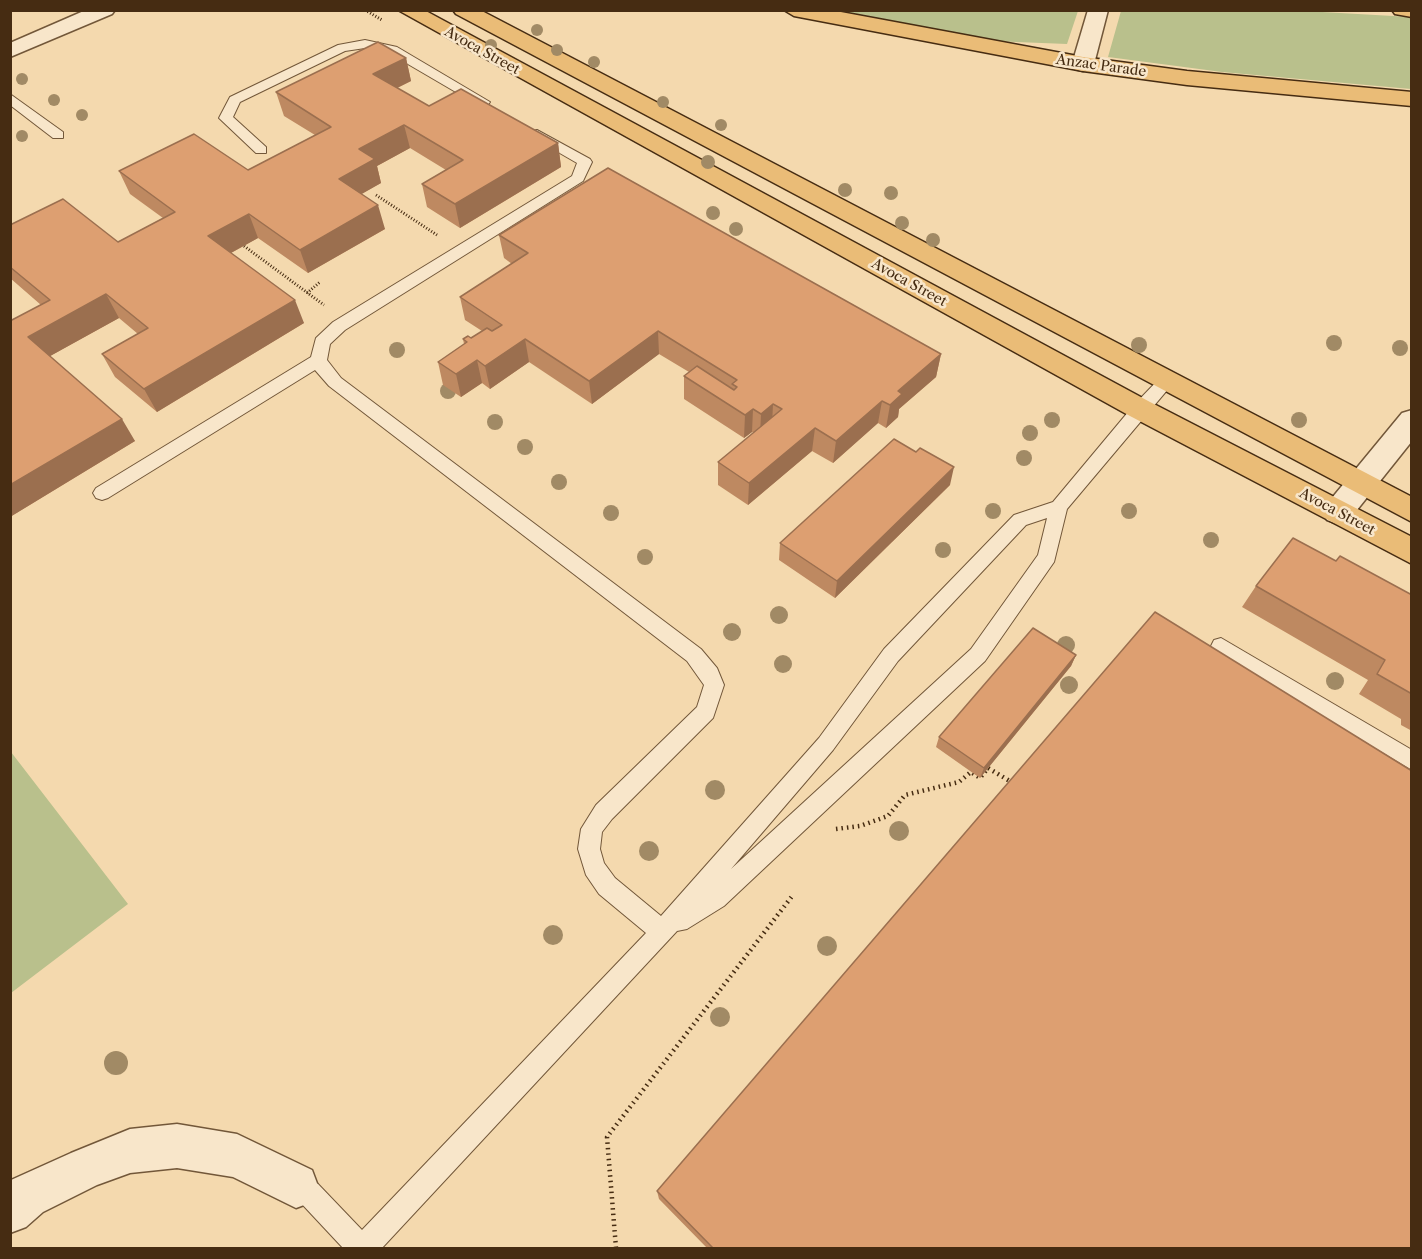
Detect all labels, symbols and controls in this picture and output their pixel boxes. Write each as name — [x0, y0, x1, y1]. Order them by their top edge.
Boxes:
street label: Avoca Street — [441, 23, 523, 79]
street label: Anzac Parade — [1055, 51, 1147, 81]
street label: Avoca Street — [868, 255, 950, 311]
street label: Avoca Street — [1296, 485, 1378, 539]

